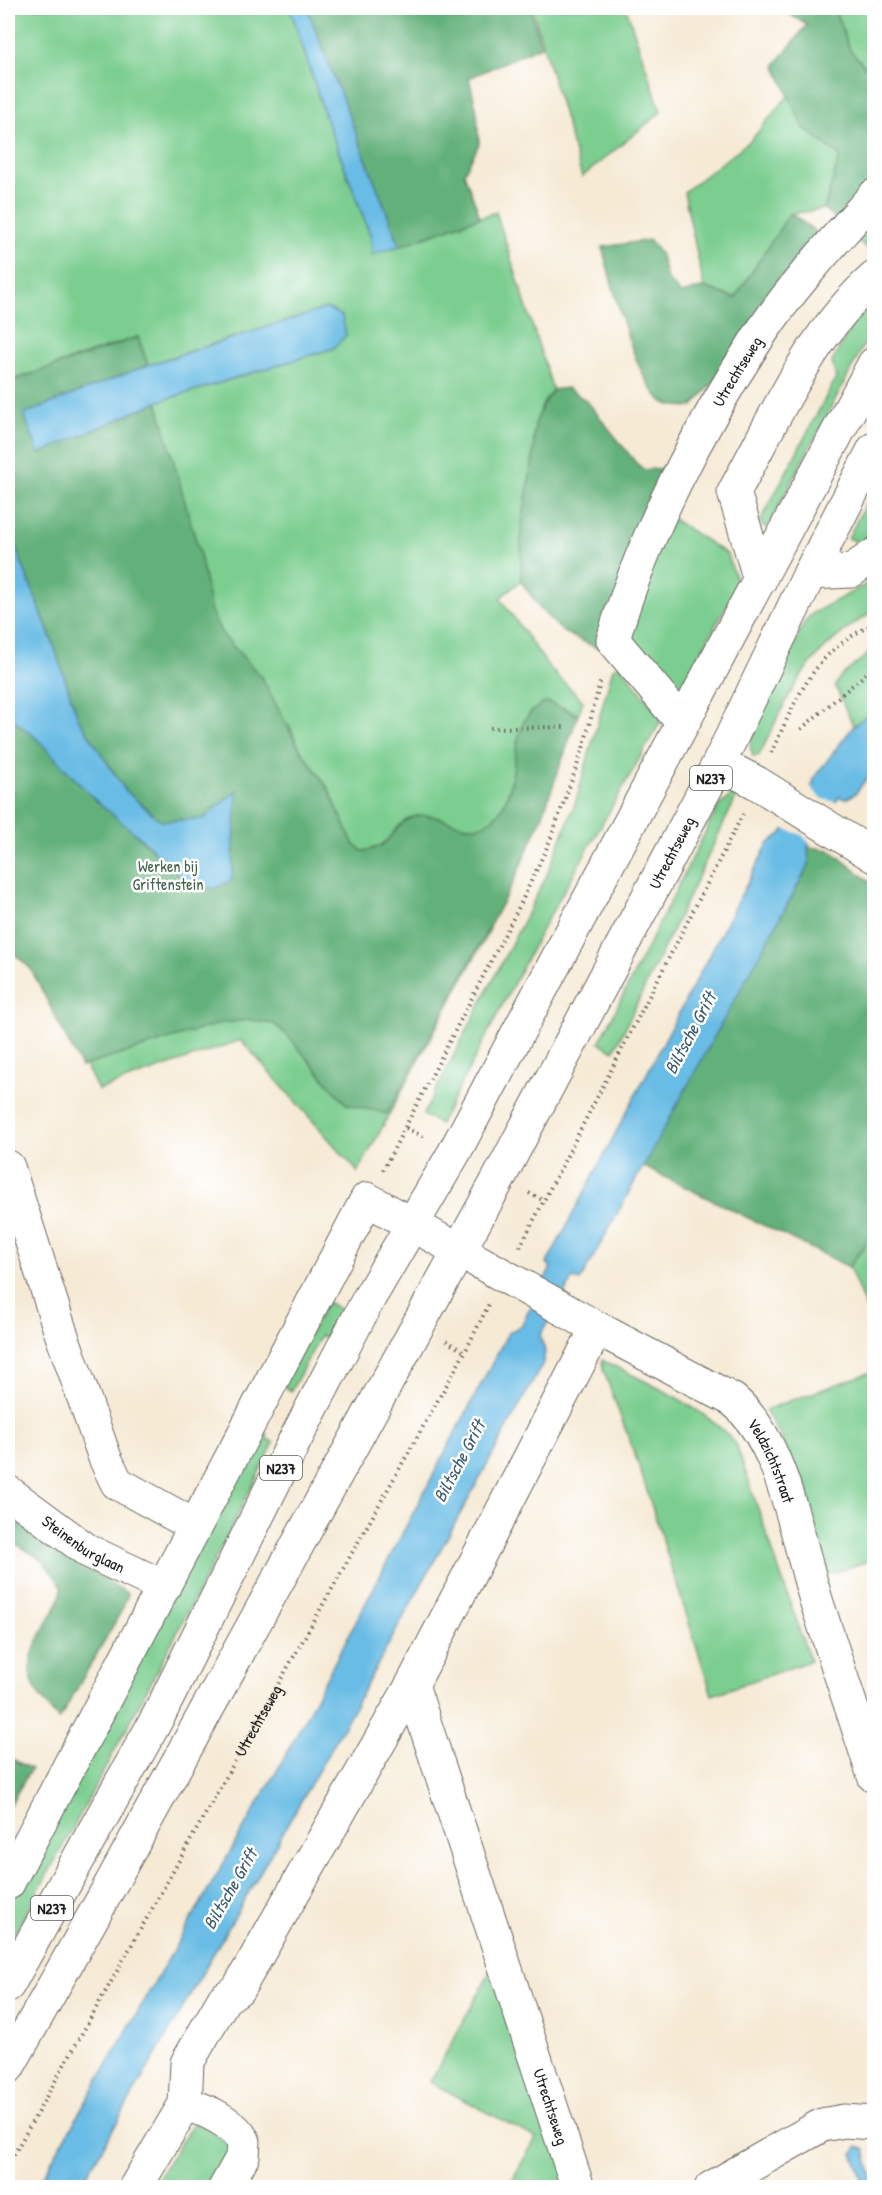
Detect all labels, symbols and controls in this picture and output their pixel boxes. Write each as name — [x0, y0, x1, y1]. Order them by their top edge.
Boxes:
street label: Utrechtseweg — [707, 332, 767, 410]
road number: N237 — [690, 766, 732, 790]
street label: Utrechtseweg — [643, 813, 700, 892]
park label: Werken bij Griftenstein — [132, 855, 204, 895]
water label: Biltsche Grift — [658, 985, 723, 1078]
water label: Biltsche Grift — [427, 1413, 492, 1506]
street label: Veldzichtstraat — [743, 1414, 800, 1506]
road number: N237 — [260, 1456, 302, 1480]
street label: Steinenburglaan — [38, 1510, 129, 1578]
street label: Utrechtseweg — [229, 1681, 287, 1760]
water label: Biltsche Grift — [197, 1842, 265, 1934]
road number: N237 — [31, 1896, 73, 1920]
street label: Utrechtseweg — [528, 2066, 574, 2148]

